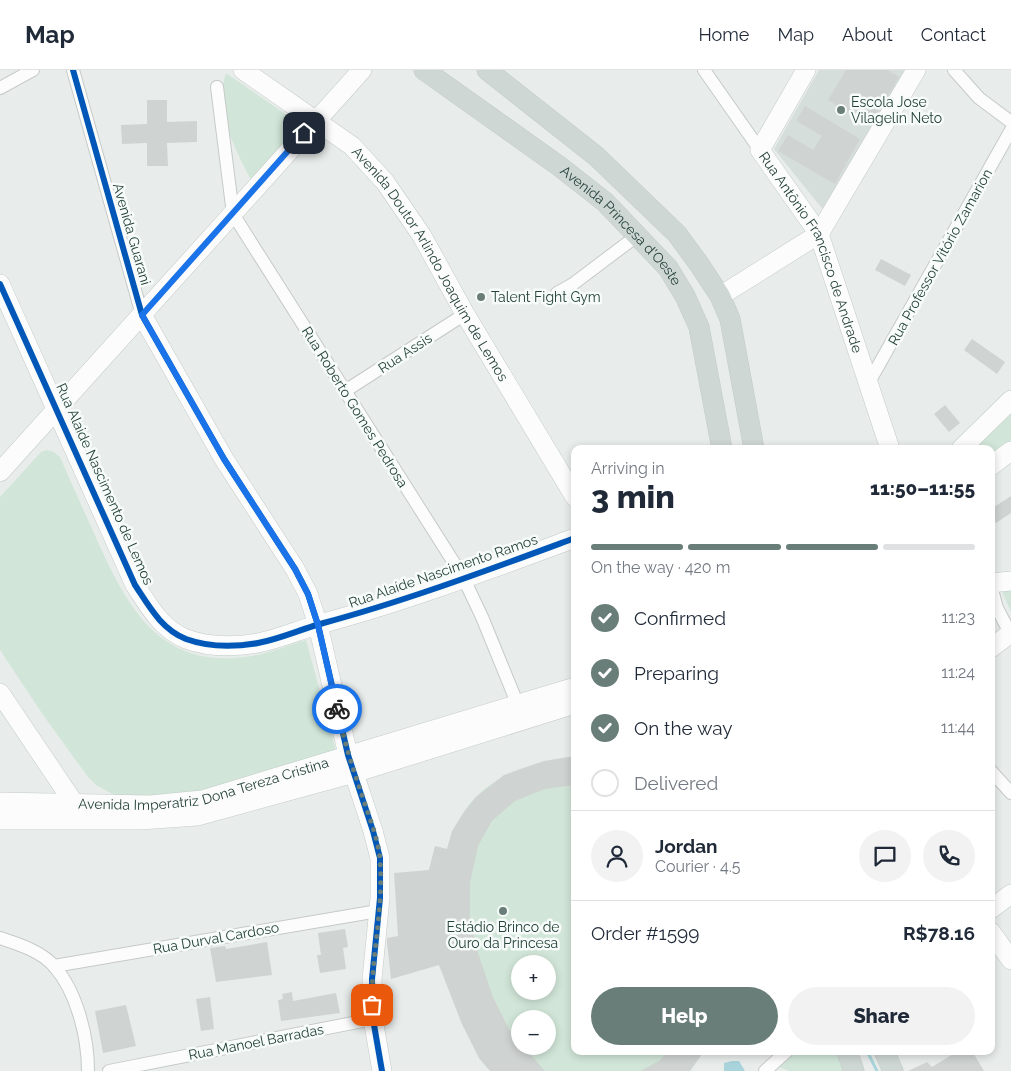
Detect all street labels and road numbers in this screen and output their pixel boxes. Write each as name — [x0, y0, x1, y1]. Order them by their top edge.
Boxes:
street label: Avenida Doutor Arlindo Joaquim de Lemos — [349, 143, 512, 384]
street label: Rua Antônio Francisco de Andrade — [756, 149, 866, 355]
street label: Avenida Princesa d'Oeste — [557, 162, 685, 288]
street label: Rua Professor Vitório Zamarion — [885, 166, 995, 348]
street label: Avenida Guarani — [110, 181, 154, 287]
street label: Rua Roberto Gomes Pedrosa — [299, 324, 411, 490]
street label: Rua Assis — [375, 330, 435, 376]
street label: Rua Alaide Nascimento de Lemos — [53, 381, 157, 587]
street label: Rua Alaíde Nascimento Ramos — [346, 531, 540, 611]
street label: Avenida Imperatriz Dona Tereza Cristina — [78, 754, 330, 813]
street label: Rua Durval Cardoso — [152, 919, 280, 957]
street label: Rua Manoel Barradas — [187, 1021, 325, 1063]

